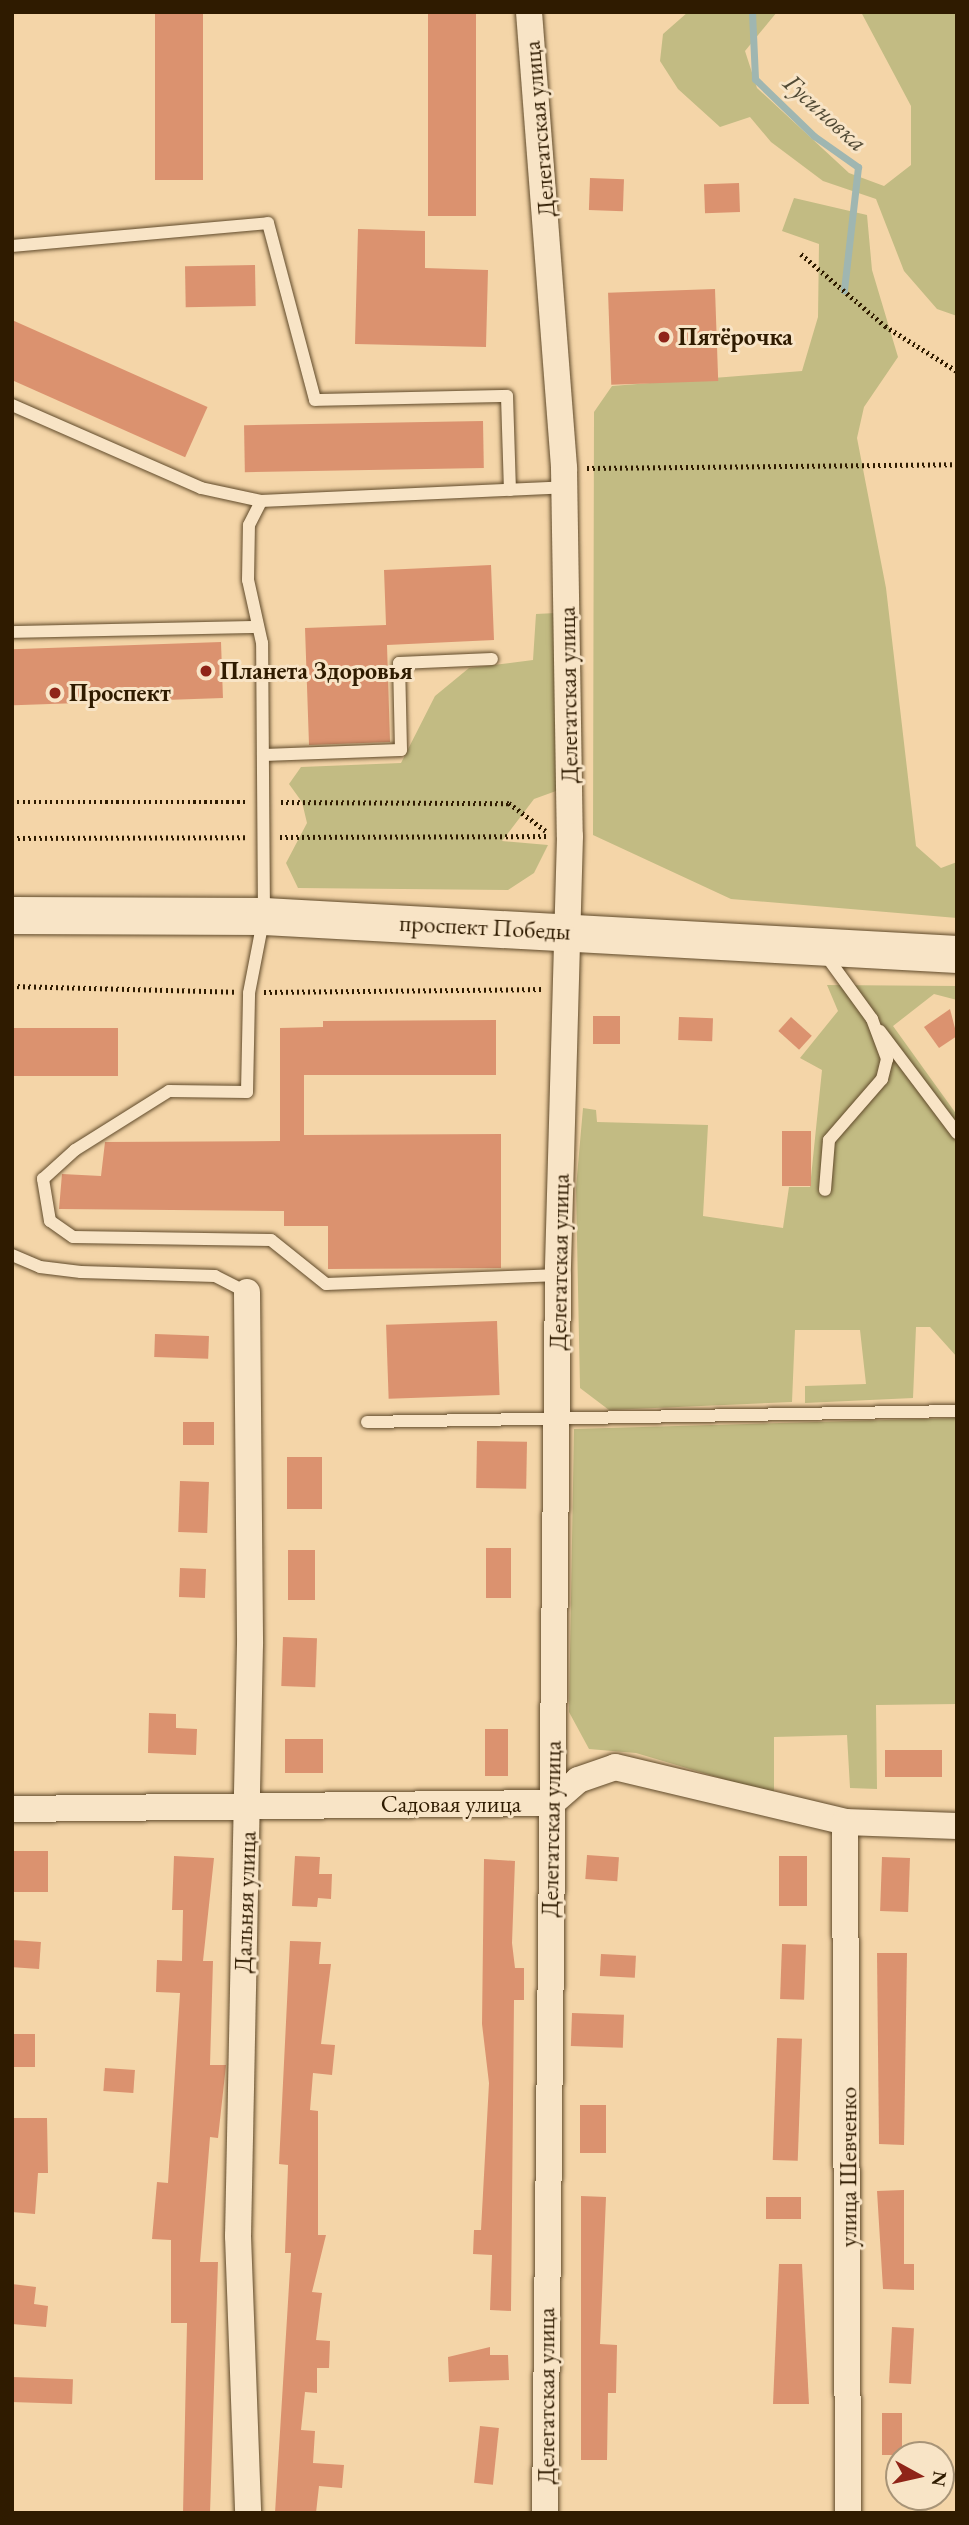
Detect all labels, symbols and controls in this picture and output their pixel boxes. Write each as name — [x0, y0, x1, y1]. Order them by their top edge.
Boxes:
street label: Делегатская улица — [517, 40, 561, 218]
water label: Гусиновка — [777, 67, 873, 159]
place label: Пятёрочка — [678, 323, 793, 351]
marker: Пятёрочка — [656, 329, 672, 345]
street label: Делегатская улица — [552, 606, 584, 784]
place label: Планета Здоровья — [220, 657, 413, 685]
marker: Планета Здоровья — [198, 663, 214, 679]
place label: Проспект — [69, 679, 171, 707]
marker: Проспект — [47, 685, 63, 701]
street label: проспект Победы — [399, 908, 571, 946]
street label: Делегатская улица — [543, 1173, 575, 1351]
street label: Делегатская улица — [535, 1740, 567, 1918]
street label: Садовая улица — [381, 1790, 521, 1818]
street label: Дальняя улица — [228, 1830, 262, 1974]
street label: улица Шевченко — [834, 2087, 862, 2247]
street label: Делегатская улица — [532, 2308, 560, 2484]
north arrow — [885, 2441, 955, 2511]
text: N — [926, 2469, 953, 2488]

